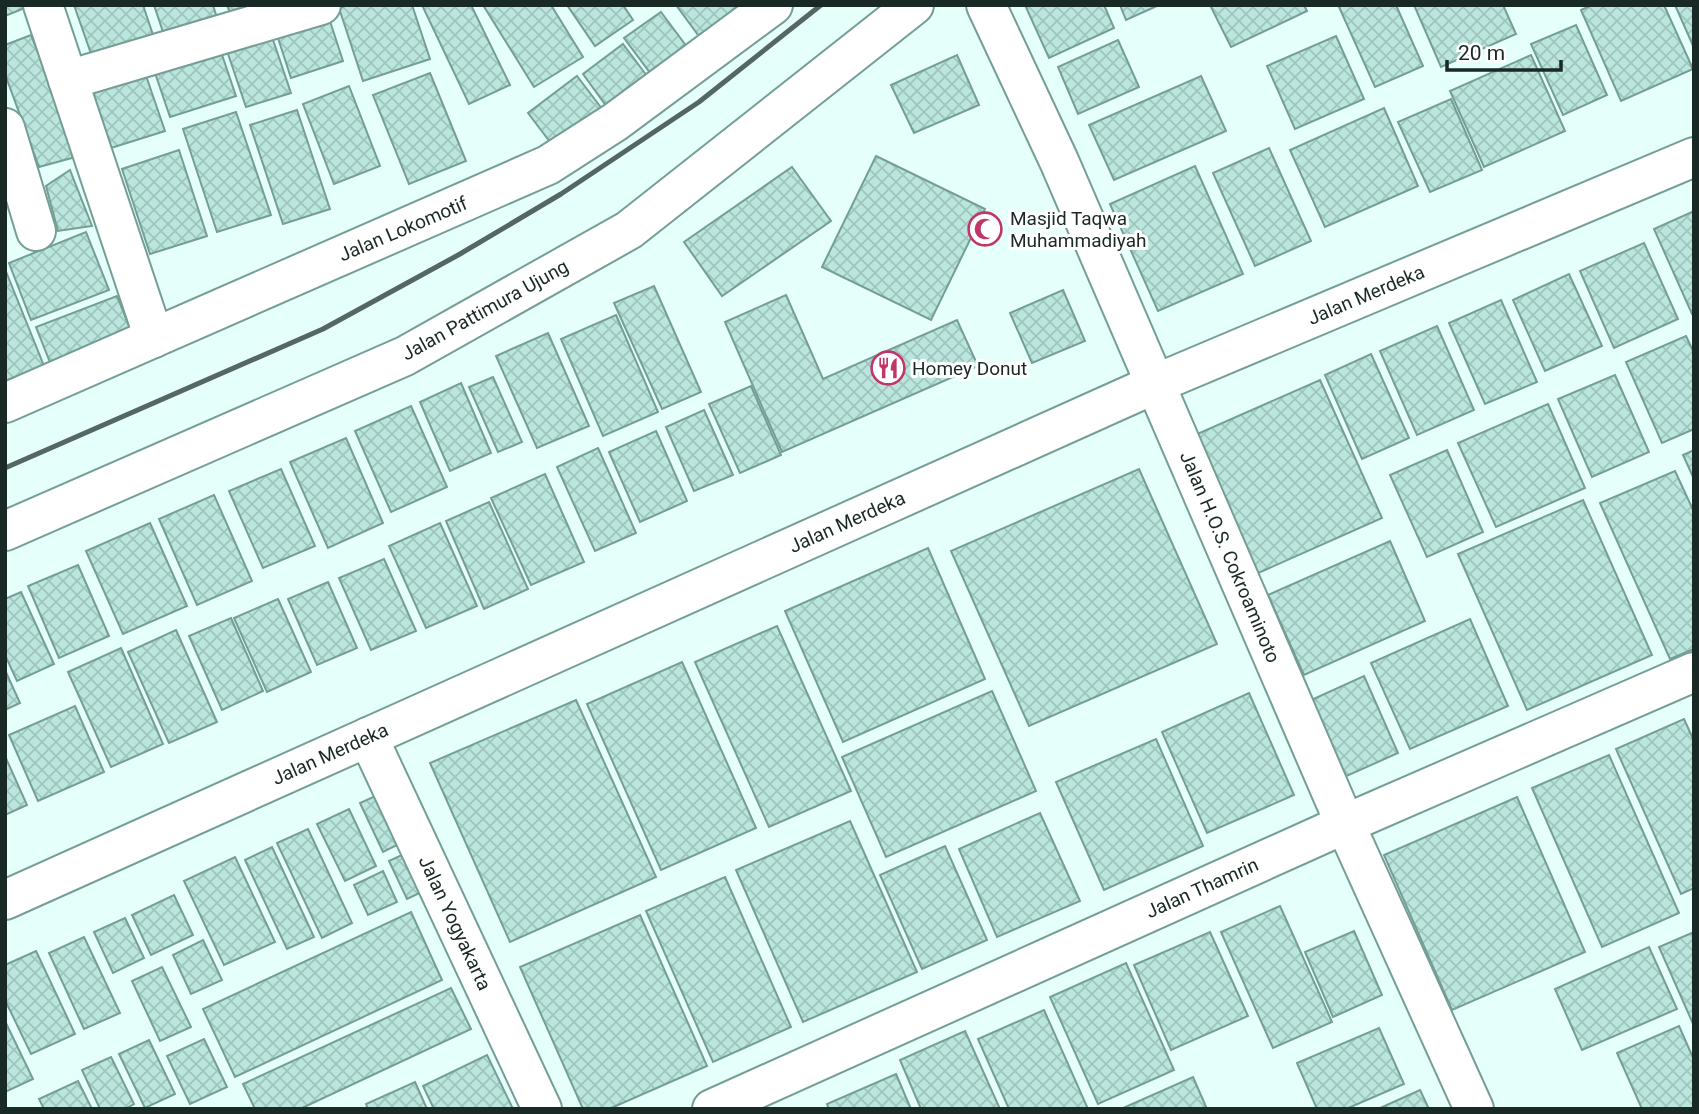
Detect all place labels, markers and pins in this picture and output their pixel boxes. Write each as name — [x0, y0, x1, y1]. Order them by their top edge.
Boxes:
place label: Masjid Taqwa Muhammadiyah — [1010, 207, 1147, 252]
mosque icon: Masjid Taqwa Muhammadiyah — [966, 210, 1004, 248]
restaurant icon: Homey Donut — [869, 349, 907, 387]
place label: Homey Donut — [912, 357, 1027, 380]

